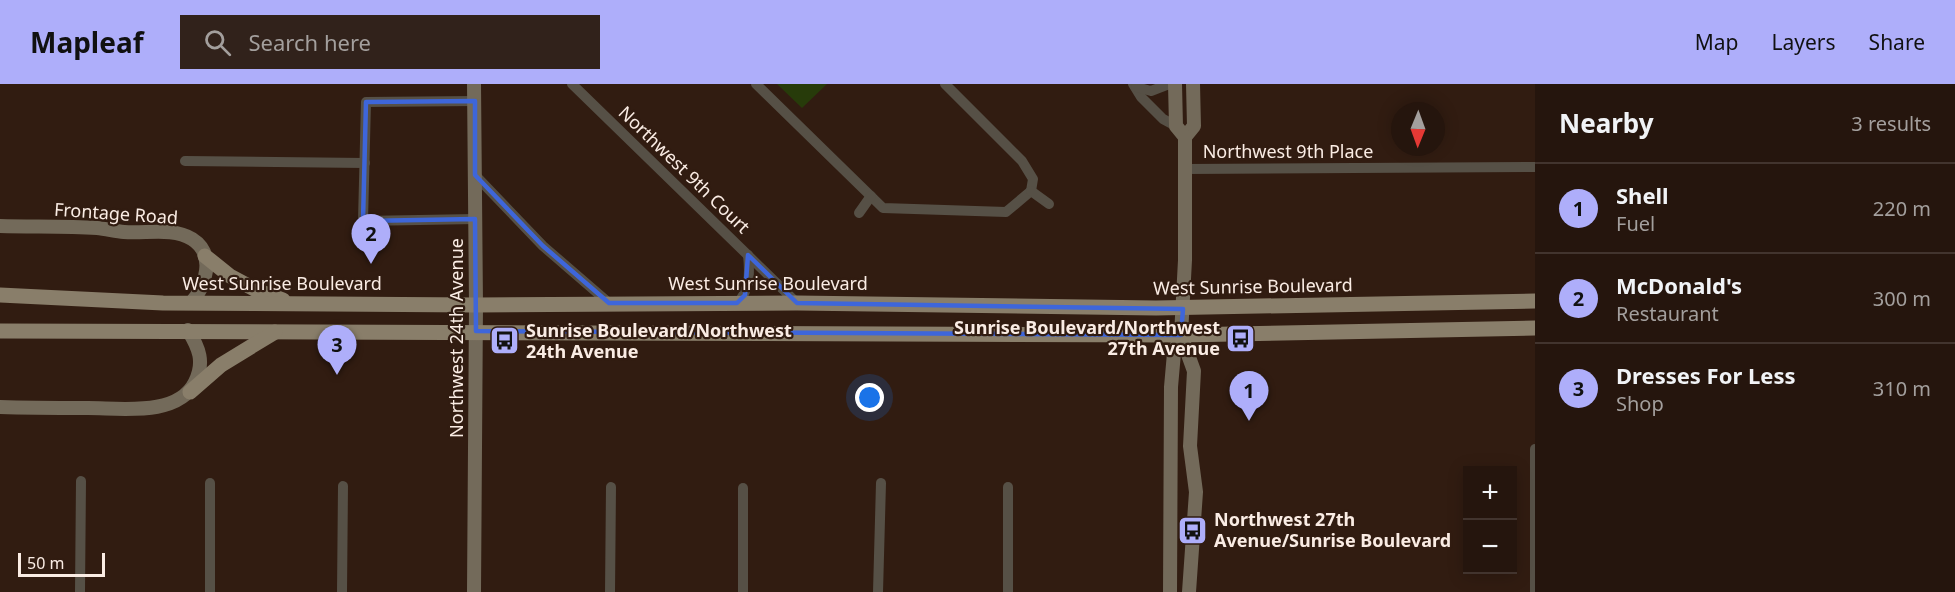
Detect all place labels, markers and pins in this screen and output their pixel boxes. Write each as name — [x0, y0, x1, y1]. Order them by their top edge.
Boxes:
pin: 2 — [352, 214, 391, 264]
place label: Sunrise Boulevard/Northwest 27th Avenue — [954, 315, 1220, 360]
place label: Sunrise Boulevard/Northwest 24th Avenue — [526, 318, 792, 363]
bus stop icon: Sunrise Boulevard/Northwest 27th Avenue — [1225, 322, 1257, 354]
bus stop icon: Sunrise Boulevard/Northwest 24th Avenue — [489, 325, 521, 357]
pin: 3 — [318, 326, 356, 375]
pin: 1 — [1230, 372, 1268, 421]
place label: Northwest 27th Avenue/Sunrise Boulevard — [1214, 507, 1451, 552]
bus stop icon: Northwest 27th Avenue/Sunrise Boulevard — [1177, 514, 1209, 546]

